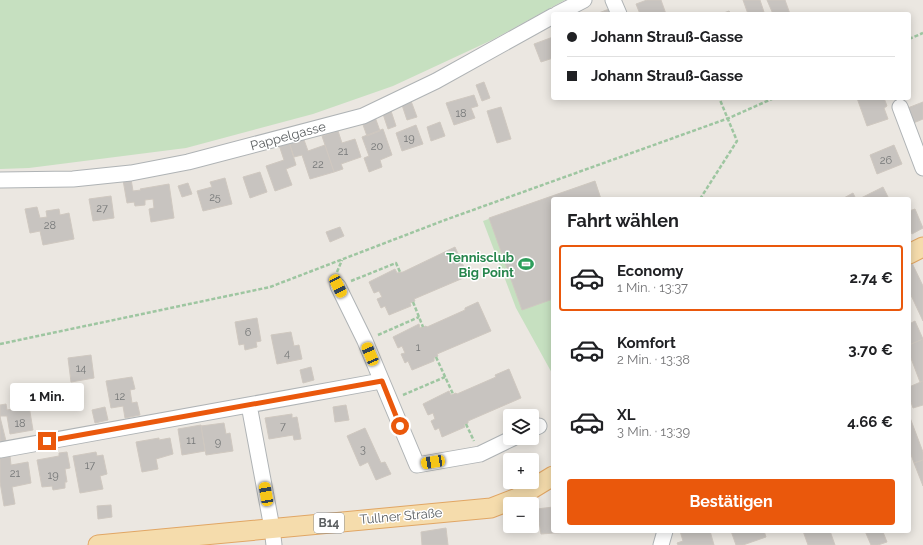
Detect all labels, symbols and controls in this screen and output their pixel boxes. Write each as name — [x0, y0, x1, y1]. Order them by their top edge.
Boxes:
text: Johann Strauß-Gasse — [591, 28, 743, 46]
text: Johann Strauß-Gasse — [591, 67, 743, 85]
house number: 18 — [455, 107, 467, 120]
street label: Pappelgasse — [249, 119, 328, 153]
house number: 19 — [403, 132, 415, 145]
house number: 20 — [371, 140, 383, 153]
house number: 21 — [338, 145, 349, 158]
house number: 26 — [880, 154, 893, 167]
house number: 22 — [312, 158, 324, 171]
house number: 25 — [209, 191, 221, 204]
house number: 27 — [96, 202, 108, 215]
text: Fahrt wählen — [567, 210, 679, 231]
house number: 28 — [44, 219, 56, 232]
place label: Tennisclub Big Point — [446, 250, 514, 280]
sports icon: Tennisclub Big Point — [517, 255, 535, 273]
icon: car — [569, 260, 605, 296]
text: Economy — [617, 262, 684, 280]
text: 2.74 € — [849, 269, 893, 287]
car — [327, 273, 349, 299]
text: 1 Min. · 13:37 — [617, 280, 688, 295]
house number: 6 — [245, 326, 252, 339]
icon: car — [569, 332, 605, 368]
text: Komfort — [617, 334, 676, 352]
car — [360, 341, 380, 367]
house number: 1 — [416, 341, 421, 354]
text: 3.70 € — [848, 341, 893, 359]
house number: 4 — [284, 347, 290, 360]
text: 2 Min. · 13:38 — [617, 352, 690, 367]
house number: 14 — [76, 362, 86, 375]
callout: 1 Min. — [10, 383, 84, 411]
text: 1 Min. — [30, 389, 64, 404]
house number: 12 — [115, 390, 125, 403]
icon: car — [569, 404, 605, 440]
text: XL — [617, 406, 635, 424]
map controls — [503, 409, 539, 533]
button: layers — [503, 409, 539, 445]
text: 4.66 € — [847, 413, 893, 431]
house number: 18 — [14, 417, 26, 430]
route start — [391, 417, 409, 435]
house number: 7 — [280, 420, 286, 433]
text: 3 Min. · 13:39 — [617, 424, 690, 439]
route end — [38, 432, 56, 450]
house number: 11 — [186, 434, 196, 447]
house number: 9 — [215, 436, 221, 449]
house number: 3 — [360, 443, 366, 456]
button: + — [503, 453, 539, 489]
car — [420, 454, 446, 470]
house number: 17 — [85, 459, 95, 472]
house number: 21 — [10, 467, 21, 480]
house number: 19 — [47, 469, 59, 482]
button: Bestätigen — [567, 479, 895, 525]
car — [258, 481, 274, 507]
button: − — [503, 497, 539, 533]
street label: Tullner Straße — [359, 505, 443, 527]
road number: B14 — [314, 513, 344, 533]

